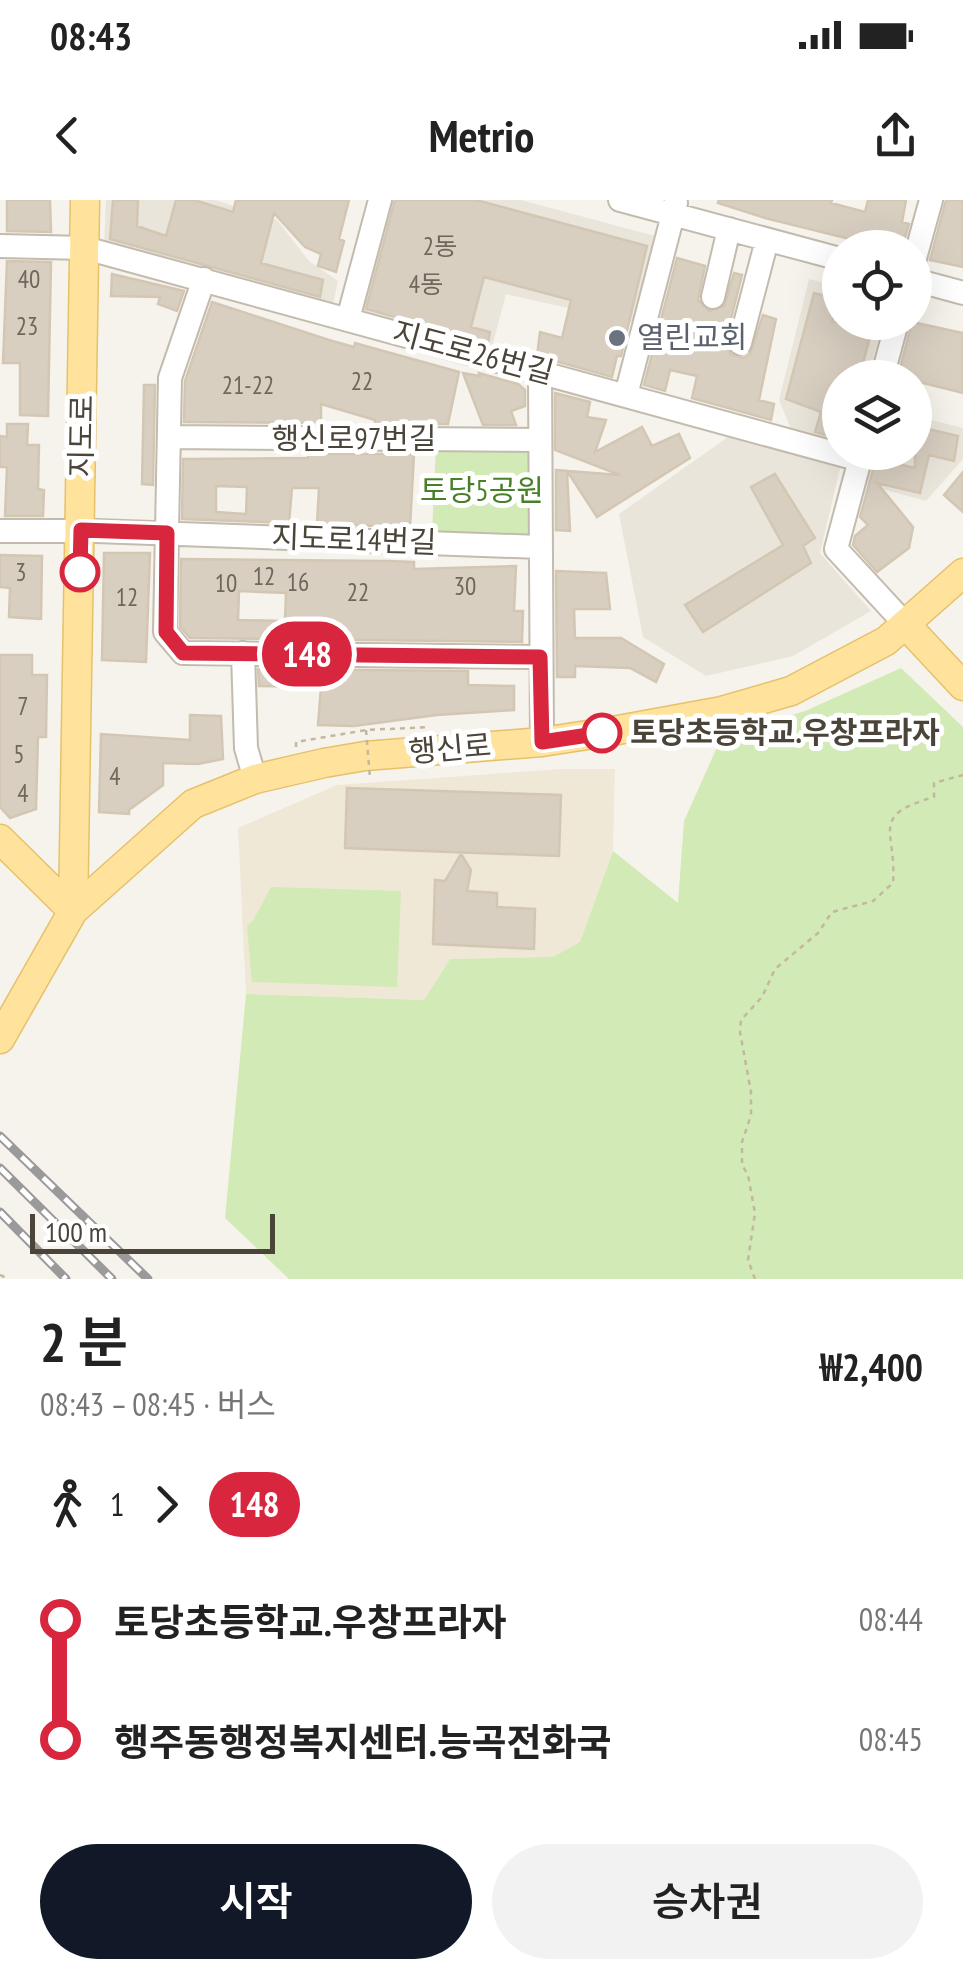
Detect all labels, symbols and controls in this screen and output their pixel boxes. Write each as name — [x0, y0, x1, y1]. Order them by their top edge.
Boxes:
text: 08:43 — [50, 11, 132, 60]
text: Metrio — [429, 106, 534, 164]
icon: back — [40, 108, 95, 163]
icon: share — [868, 108, 923, 163]
house number: 2동 — [423, 230, 457, 262]
map controls — [822, 230, 932, 470]
button: locate — [822, 230, 932, 340]
house number: 40 — [18, 263, 40, 295]
house number: 4동 — [409, 268, 443, 300]
house number: 23 — [16, 310, 38, 342]
street label: 지도로26번길 — [389, 311, 558, 392]
place label: 열린교회 — [637, 317, 747, 356]
marker: 열린교회 — [606, 327, 628, 349]
button: layers — [822, 360, 932, 470]
house number: 22 — [351, 365, 373, 397]
house number: 21-22 — [222, 369, 274, 401]
street label: 지도로 — [60, 394, 101, 478]
street label: 행신로97번길 — [272, 418, 437, 457]
park label: 토당5공원 — [420, 470, 544, 509]
street label: 지도로14번길 — [271, 516, 437, 561]
unlabelled marker — [61, 553, 99, 591]
house number: 3 — [15, 556, 27, 588]
house number: 12 — [253, 560, 275, 592]
house number: 16 — [287, 566, 309, 598]
house number: 10 — [215, 567, 237, 599]
house number: 30 — [454, 570, 476, 602]
house number: 22 — [347, 576, 369, 608]
house number: 12 — [116, 581, 138, 613]
line badge: 148 — [250, 622, 364, 686]
text: 148 — [282, 631, 332, 677]
house number: 7 — [17, 690, 29, 722]
place label: 토당초등학교.우창프라자 — [630, 712, 940, 751]
marker: 토당초등학교.우창프라자 — [583, 714, 621, 752]
street label: 행신로 — [407, 724, 493, 771]
house number: 5 — [13, 738, 25, 770]
house number: 4 — [109, 760, 121, 792]
house number: 4 — [17, 777, 29, 809]
scale bar — [30, 1209, 275, 1254]
text: 100 m — [45, 1213, 107, 1250]
text: 2 분 — [40, 1306, 128, 1377]
text: ₩2,400 — [820, 1342, 923, 1391]
text: 08:43 – 08:45 · 버스 — [40, 1383, 276, 1425]
icon: walk — [40, 1477, 95, 1532]
icon: forward — [139, 1477, 194, 1532]
text: 148 — [229, 1481, 280, 1527]
text: 1 — [110, 1483, 124, 1525]
text: 토당초등학교.우창프라자 — [114, 1597, 507, 1646]
text: 08:44 — [859, 1598, 923, 1640]
text: 행주동행정복지센터.능곡전화국 — [114, 1717, 612, 1766]
text: 08:45 — [859, 1718, 923, 1760]
button: 시작 — [40, 1844, 472, 1959]
button: 승차권 — [492, 1844, 923, 1959]

